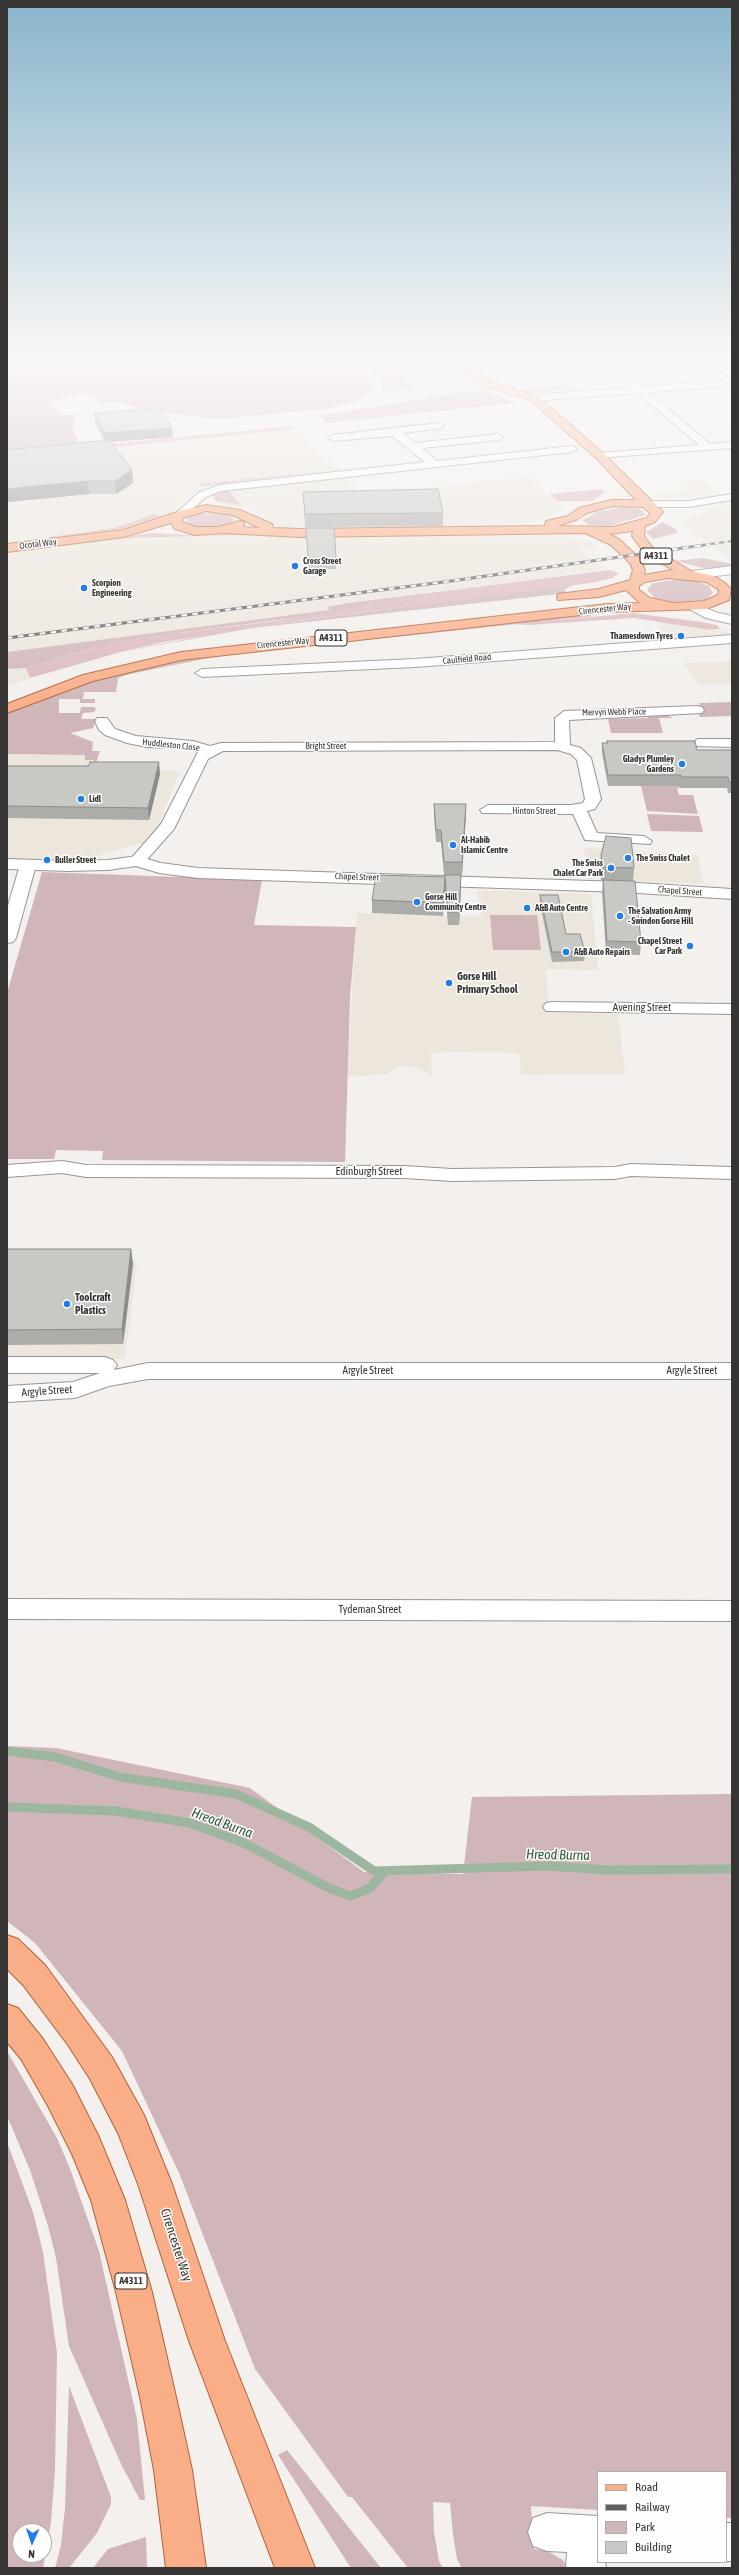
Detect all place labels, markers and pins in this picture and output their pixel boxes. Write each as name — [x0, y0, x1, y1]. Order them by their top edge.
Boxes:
place label: Cross Street Garage — [303, 556, 341, 577]
marker: Cross Street Garage — [290, 561, 300, 571]
place label: Scorpion Engineering — [92, 578, 132, 599]
marker: Scorpion Engineering — [79, 583, 89, 593]
place label: Thamesdown Tyres — [610, 631, 673, 641]
marker: Thamesdown Tyres — [676, 631, 686, 641]
place label: Gladys Plumley Gardens — [623, 754, 674, 775]
marker: Gladys Plumley Gardens — [677, 759, 687, 769]
marker: Lidl — [76, 794, 86, 804]
place label: Lidl — [89, 794, 101, 804]
place label: Al-Habib Islamic Centre — [461, 835, 508, 856]
marker: Al-Habib Islamic Centre — [448, 840, 458, 850]
marker: The Swiss Chalet — [623, 853, 633, 863]
place label: The Swiss Chalet — [636, 853, 690, 863]
marker: Buller Street — [42, 855, 52, 865]
place label: Buller Street — [55, 855, 96, 865]
place label: The Swiss Chalet Car Park — [553, 858, 603, 879]
marker: The Swiss Chalet Car Park — [606, 863, 616, 873]
place label: Gorse Hill Community Centre — [425, 892, 486, 913]
marker: Gorse Hill Community Centre — [412, 897, 422, 907]
marker: A&B Auto Centre — [522, 903, 532, 913]
place label: A&B Auto Centre — [535, 903, 588, 913]
place label: The Salvation Army - Swindon Gorse Hill — [628, 906, 693, 927]
marker: The Salvation Army - Swindon Gorse Hill — [615, 911, 625, 921]
place label: Chapel Street Car Park — [638, 936, 682, 957]
marker: Chapel Street Car Park — [685, 941, 695, 951]
marker: A&B Auto Repairs — [561, 947, 571, 957]
place label: A&B Auto Repairs — [574, 947, 630, 957]
place label: Gorse Hill Primary School — [457, 970, 518, 996]
marker: Gorse Hill Primary School — [444, 978, 454, 988]
place label: Toolcraft Plastics — [75, 1291, 111, 1317]
marker: Toolcraft Plastics — [62, 1299, 72, 1309]

